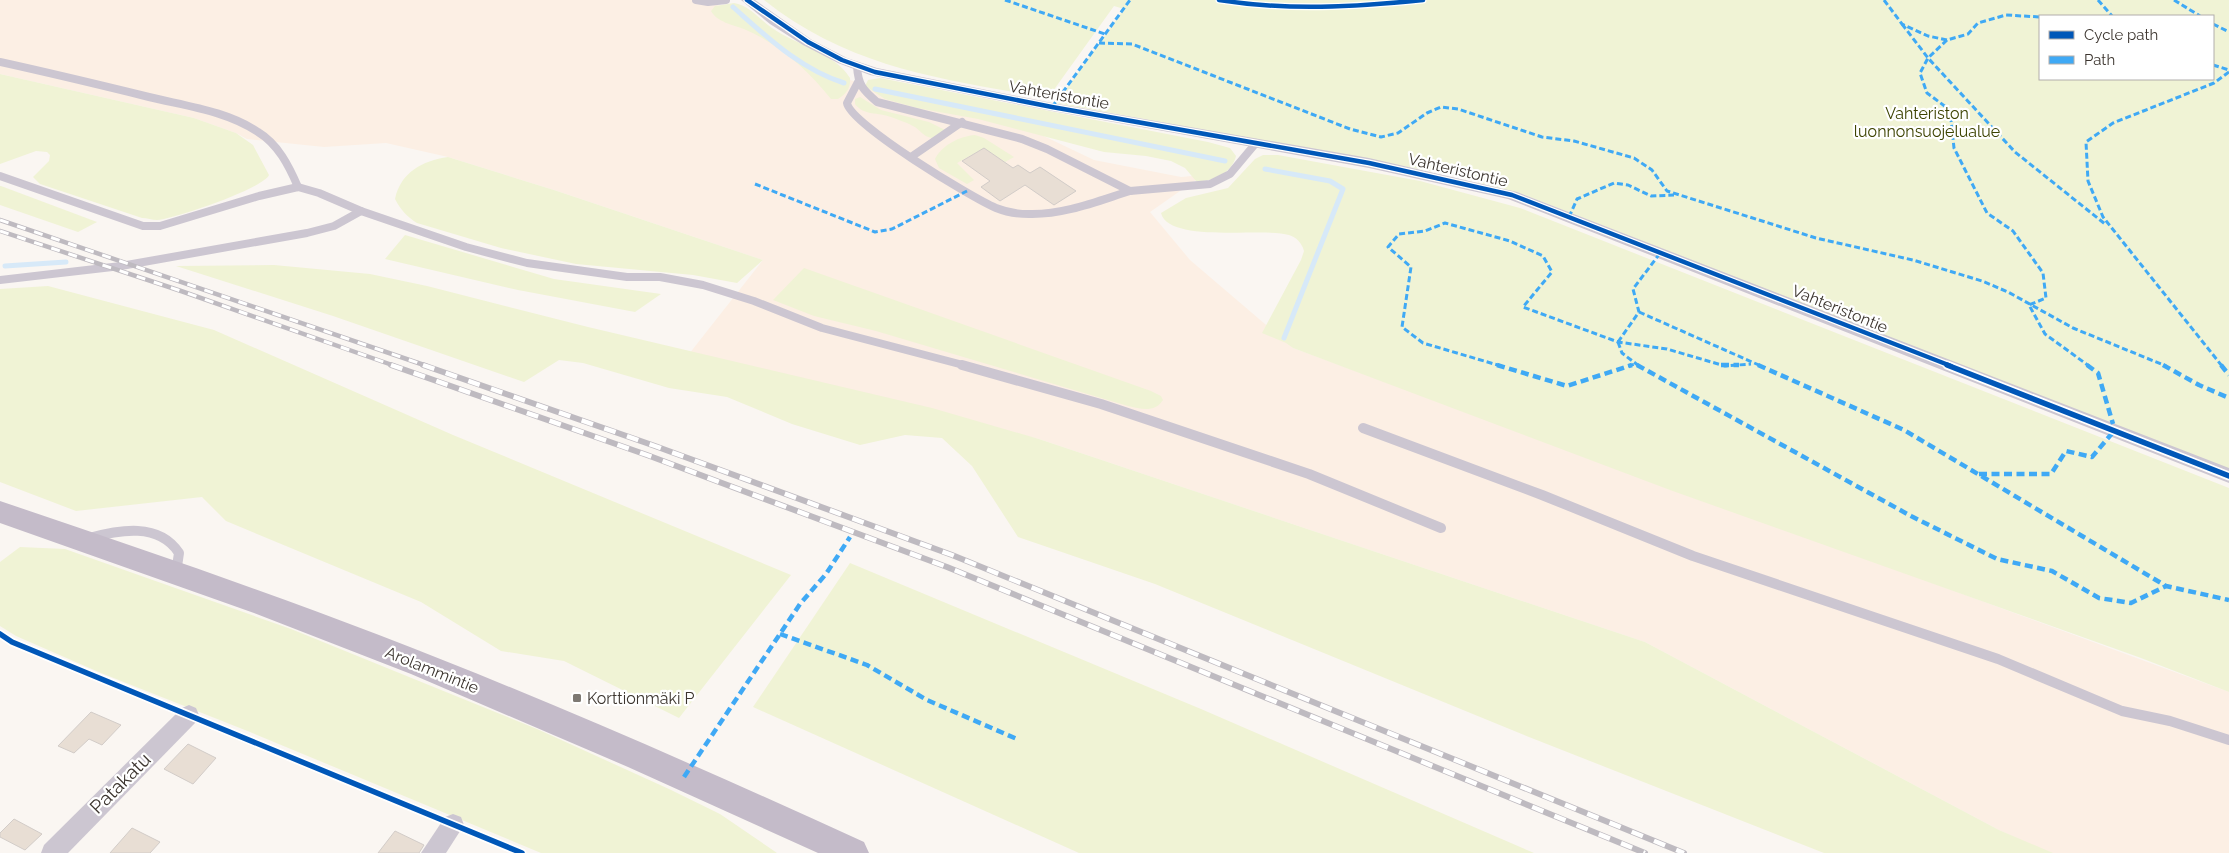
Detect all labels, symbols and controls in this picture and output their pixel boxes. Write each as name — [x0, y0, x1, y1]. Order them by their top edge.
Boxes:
legend — [2039, 15, 2214, 80]
text: Cycle path — [2084, 26, 2158, 44]
text: Path — [2084, 51, 2115, 69]
street label: Vahteristontie — [1007, 77, 1111, 113]
park label: Vahteriston luonnonsuojelualue — [1854, 104, 2000, 141]
street label: Vahteristontie — [1406, 149, 1510, 191]
street label: Vahteristontie — [1789, 281, 1891, 337]
street label: Arolammintie — [382, 643, 482, 697]
place label: Korttionmäki P — [587, 689, 694, 708]
marker: Korttionmäki P — [571, 692, 583, 704]
street label: Patakatu — [85, 748, 155, 818]

